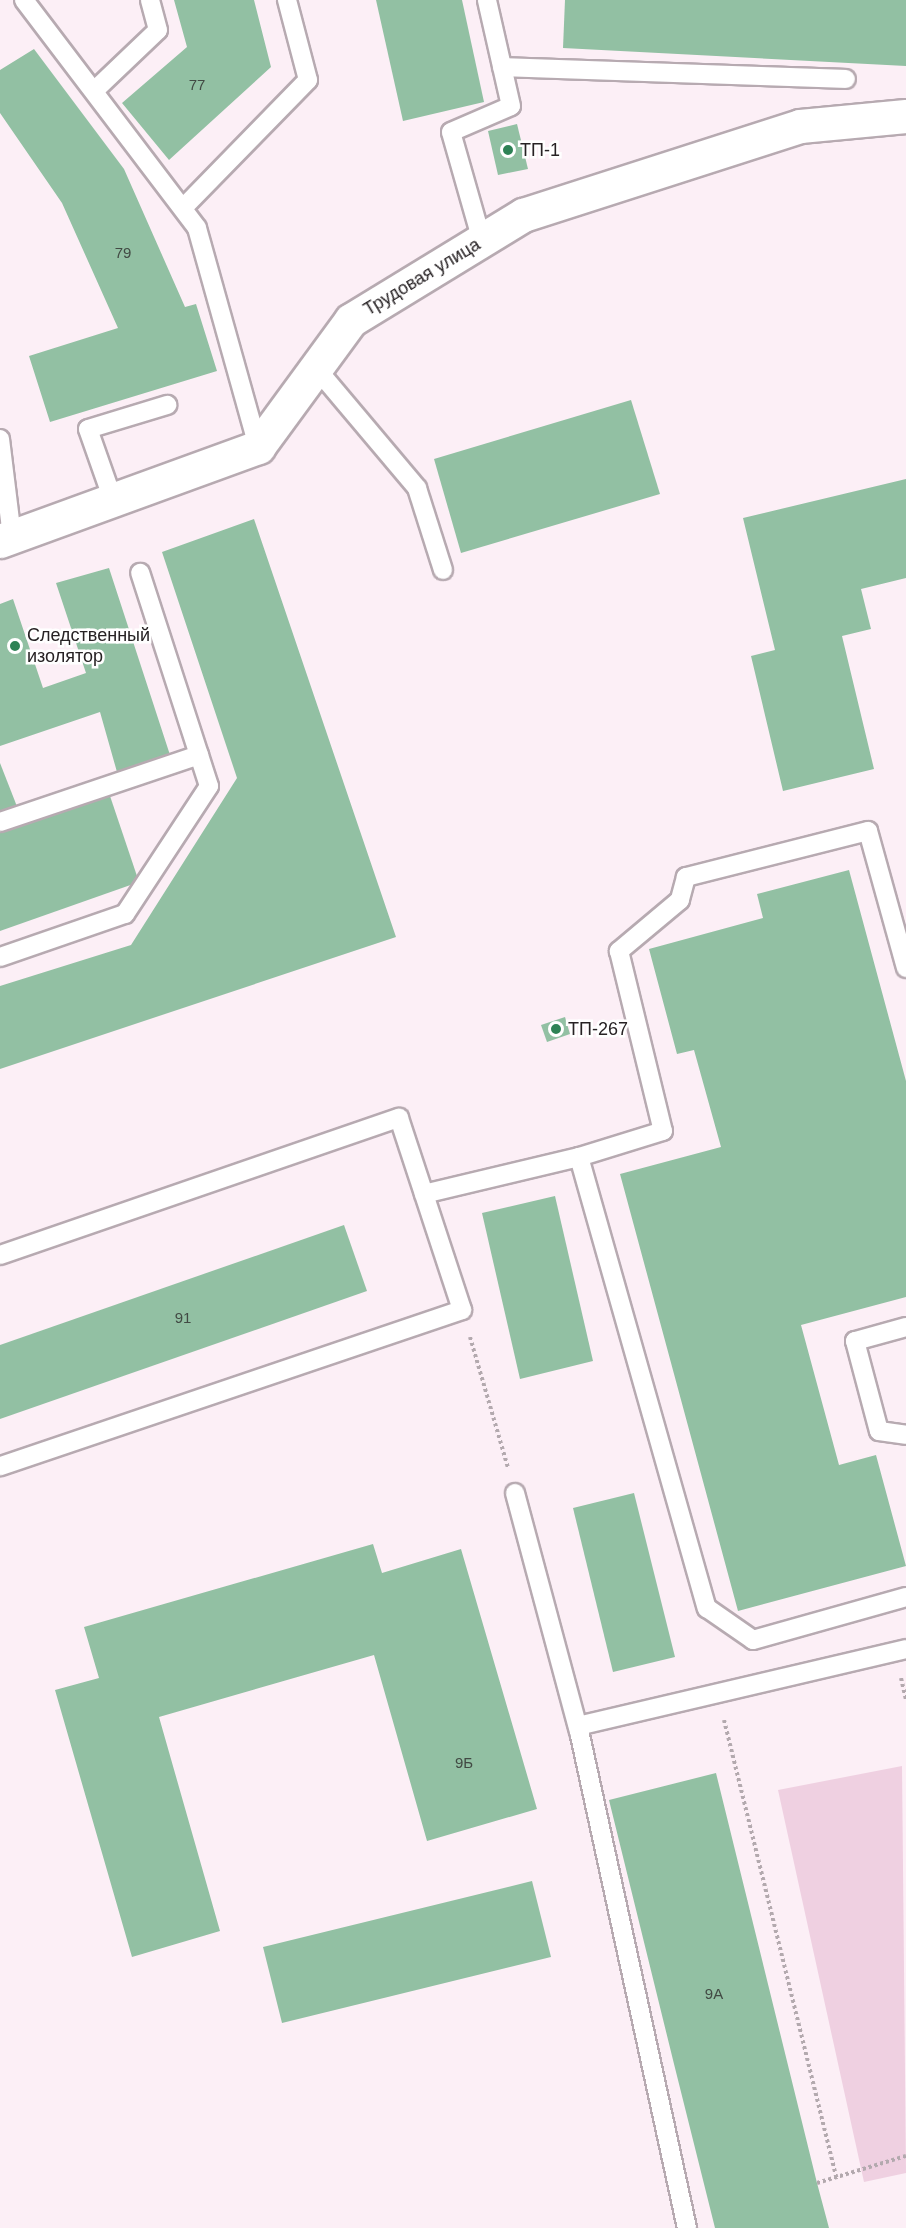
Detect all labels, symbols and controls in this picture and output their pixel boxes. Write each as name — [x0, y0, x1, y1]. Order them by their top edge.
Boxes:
house number: 77 — [189, 76, 205, 94]
place label: ТП-1 — [520, 139, 560, 161]
marker: ТП-1 — [501, 143, 515, 157]
street label: Трудовая улица — [360, 234, 484, 320]
house number: 79 — [115, 244, 131, 262]
place label: Следственный изолятор — [27, 625, 150, 668]
marker: Следственный изолятор — [8, 639, 22, 653]
place label: ТП-267 — [568, 1018, 628, 1040]
marker: ТП-267 — [549, 1022, 563, 1036]
house number: 91 — [175, 1309, 191, 1327]
house number: 9Б — [455, 1754, 473, 1772]
house number: 9А — [705, 1985, 723, 2003]

